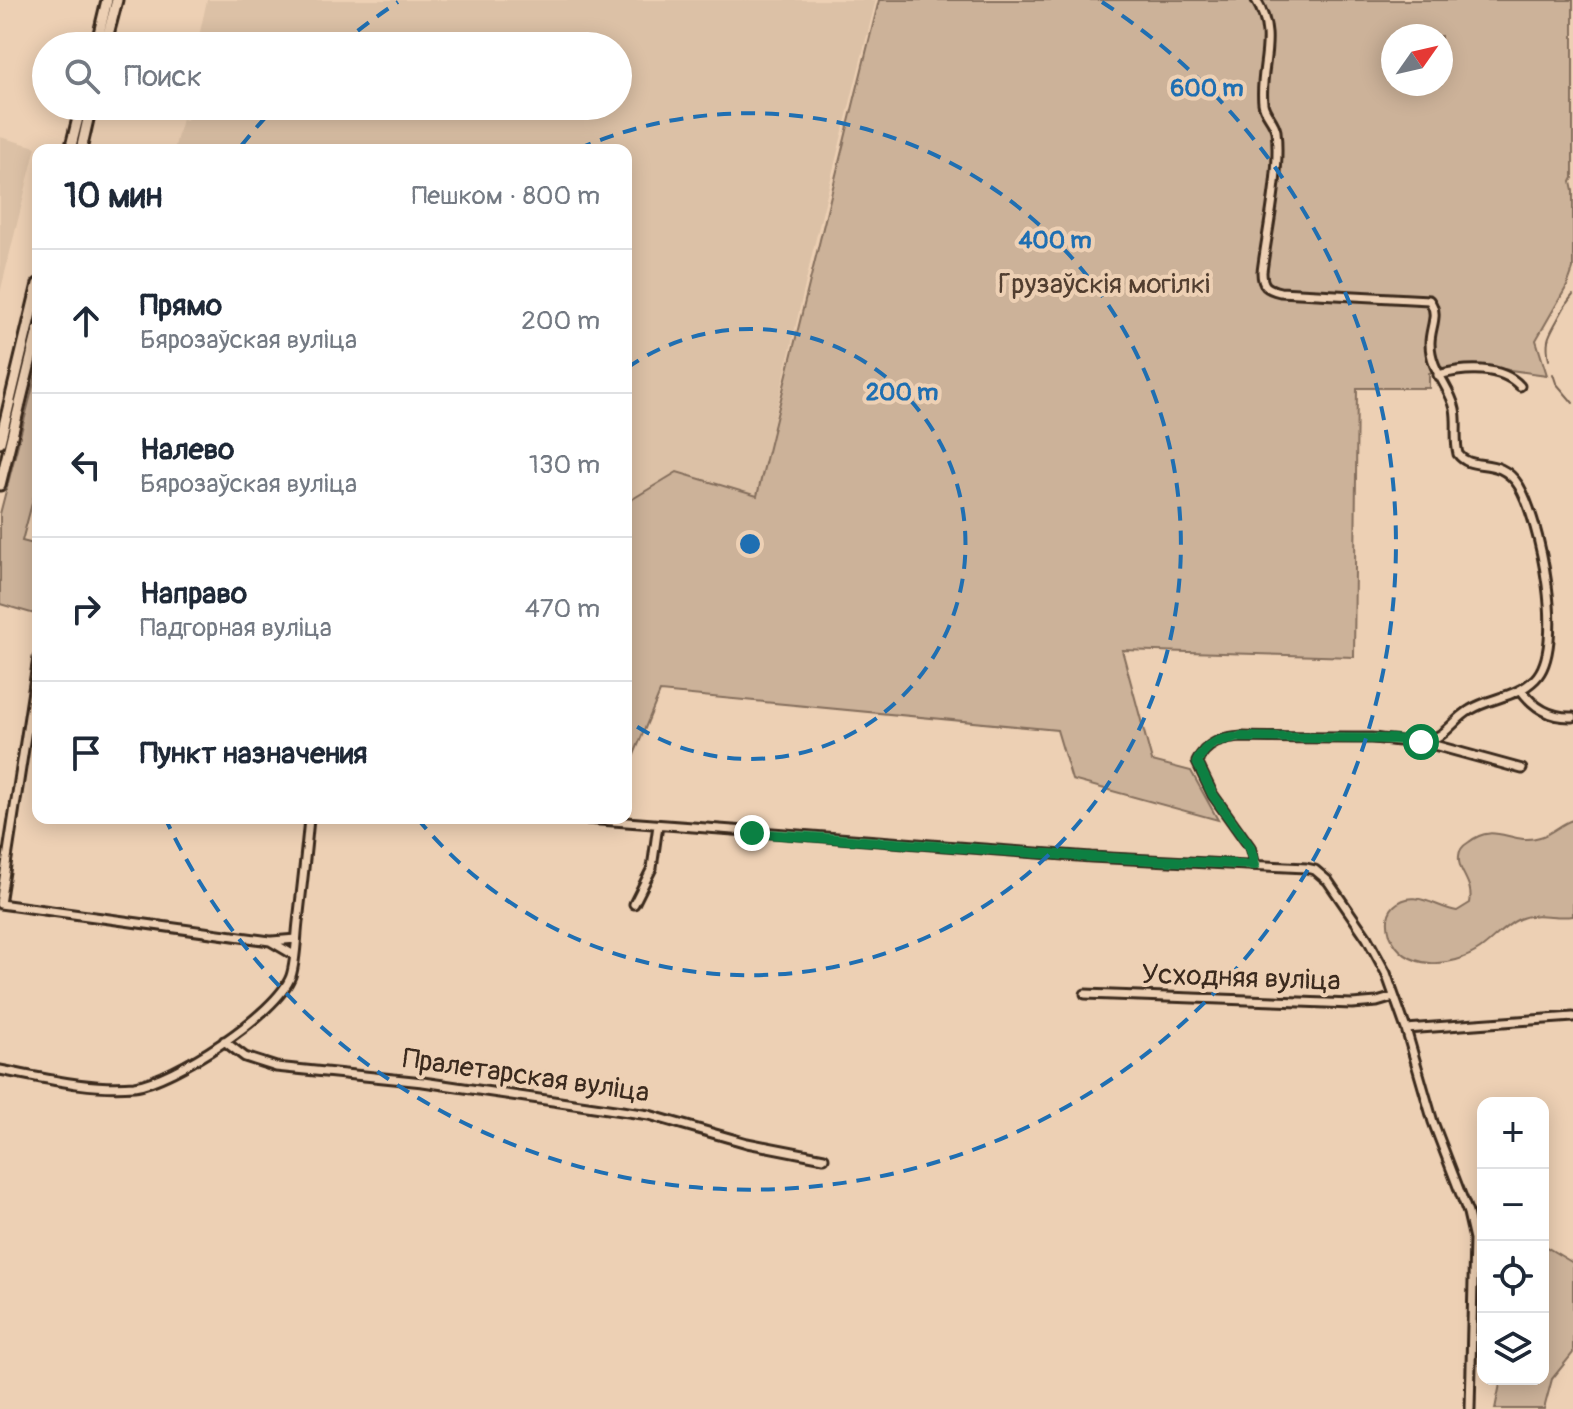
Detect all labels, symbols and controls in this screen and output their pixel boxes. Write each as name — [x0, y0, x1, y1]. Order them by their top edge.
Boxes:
north arrow — [1381, 24, 1453, 96]
search box — [32, 32, 632, 120]
icon: search — [60, 54, 104, 98]
text: Поиск — [124, 58, 202, 95]
text: 600 m — [1170, 74, 1244, 103]
text: 10 мин — [64, 175, 162, 218]
text: Пешком · 800 m — [412, 180, 600, 212]
text: 400 m — [1018, 226, 1092, 255]
park label: Грузаўскія могілкі — [998, 267, 1210, 302]
text: Прямо — [140, 287, 222, 324]
icon: ahead — [64, 299, 108, 343]
text: 200 m — [521, 305, 600, 337]
text: Бярозаўская вуліца — [140, 324, 357, 356]
text: 200 m — [866, 378, 938, 407]
text: Налево — [140, 431, 234, 468]
icon: left — [64, 443, 108, 487]
text: 130 m — [529, 449, 600, 481]
text: Бярозаўская вуліца — [140, 468, 357, 500]
centre of rings — [736, 530, 764, 558]
text: Направо — [140, 575, 247, 612]
icon: right — [64, 587, 108, 631]
text: 470 m — [525, 593, 600, 625]
text: Падгорная вуліца — [140, 612, 332, 644]
route start — [1403, 724, 1439, 760]
icon: arrive — [64, 731, 108, 775]
text: Пункт назначения — [140, 735, 367, 772]
route end — [734, 815, 770, 851]
street label: Усходняя вуліца — [1141, 957, 1341, 999]
street label: Пралетарская вуліца — [400, 1041, 652, 1111]
map controls — [1477, 1097, 1549, 1385]
button: + — [1477, 1097, 1549, 1169]
button: − — [1477, 1169, 1549, 1241]
button: locate — [1477, 1241, 1549, 1313]
button: layers — [1477, 1313, 1549, 1385]

